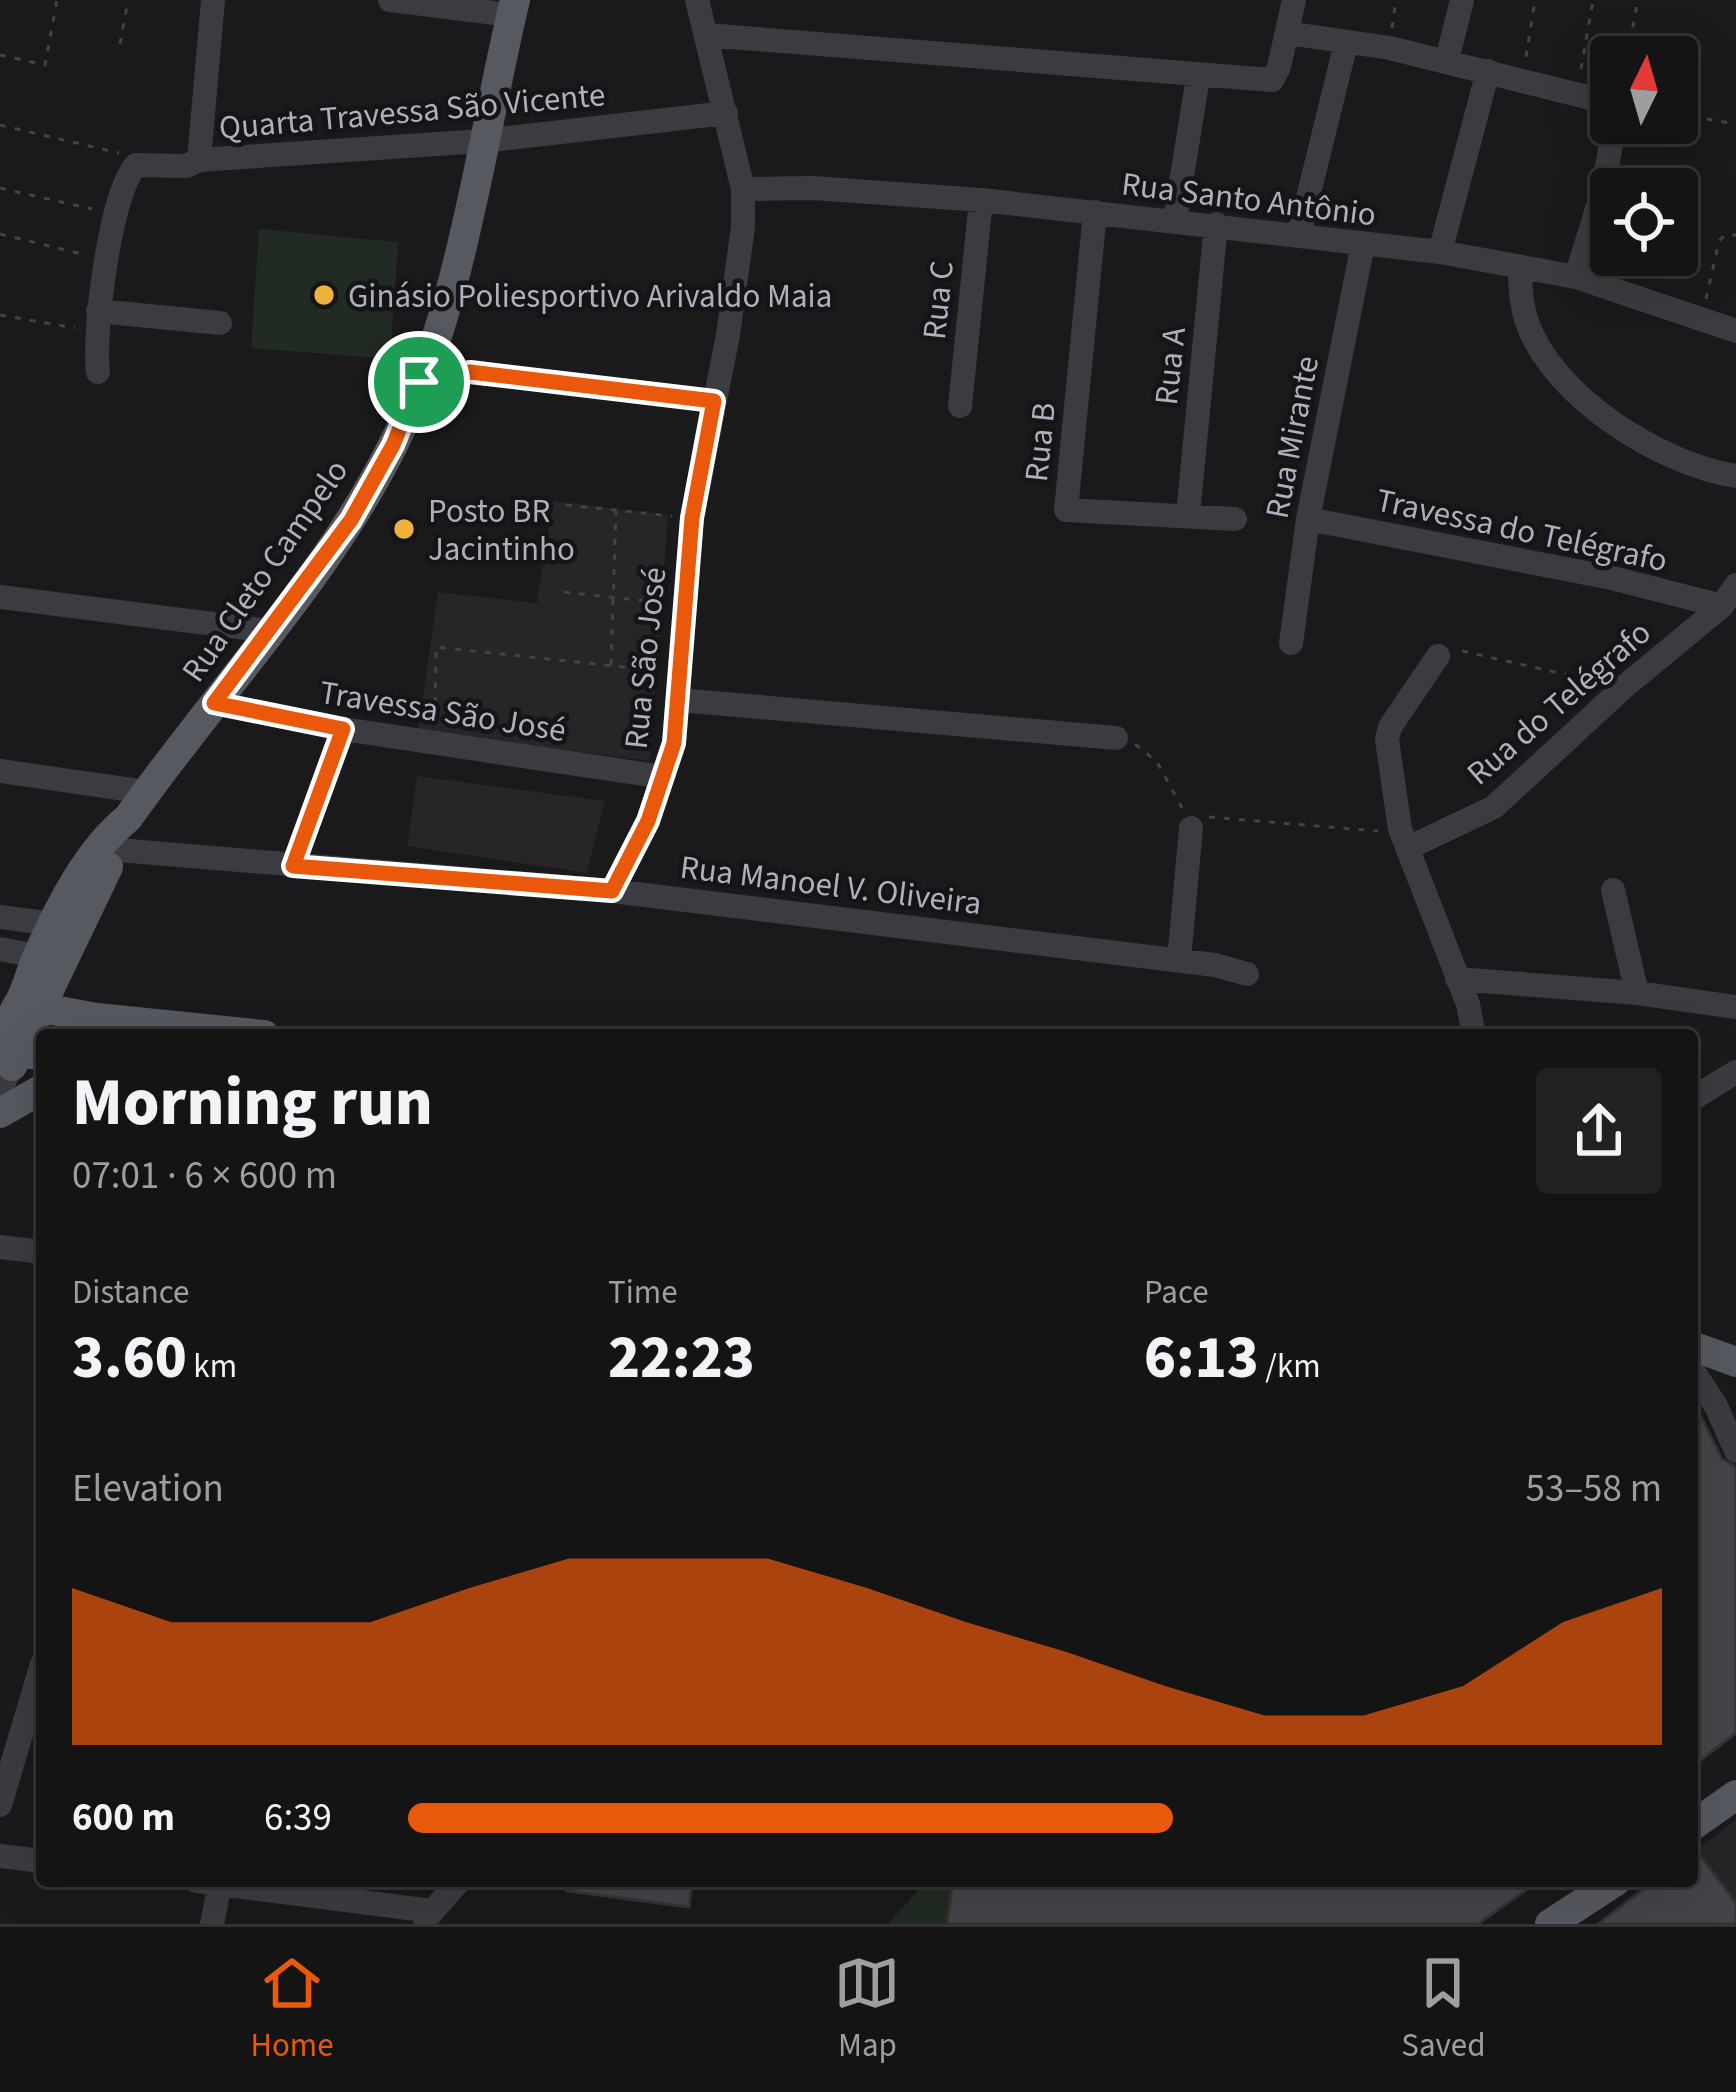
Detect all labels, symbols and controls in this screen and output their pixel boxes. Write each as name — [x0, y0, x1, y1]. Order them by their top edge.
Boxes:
north arrow — [1590, 36, 1698, 144]
map controls — [1590, 36, 1698, 276]
street label: Quarta Travessa São Vicente — [217, 71, 607, 152]
street label: Rua Santo Antônio — [1119, 161, 1379, 238]
button: locate — [1590, 168, 1698, 276]
street label: Rua C — [911, 259, 966, 342]
place label: Ginásio Poliesportivo Arivaldo Maia — [348, 273, 832, 320]
marker: Ginásio Poliesportivo Arivaldo Maia — [311, 282, 337, 308]
street label: Rua A — [1143, 325, 1198, 407]
pin — [368, 331, 470, 433]
icon: arrive — [386, 349, 452, 415]
street label: Rua Mirante — [1254, 352, 1331, 523]
street label: Rua B — [1013, 400, 1068, 484]
street label: Rua Cleto Campelo — [171, 450, 360, 692]
street label: Travessa do Telégrafo — [1372, 477, 1671, 584]
place label: Posto BR Jacintinho — [428, 488, 575, 573]
marker: Posto BR Jacintinho — [391, 516, 417, 542]
street label: Rua São José — [613, 565, 678, 751]
street label: Rua do Telégrafo — [1457, 610, 1661, 796]
street label: Travessa São José — [316, 669, 569, 754]
street label: Rua Manoel V. Oliveira — [678, 844, 984, 927]
text: Morning run — [72, 1056, 433, 1150]
button: share — [1536, 1068, 1662, 1194]
text: 07:01 · 6 × 600 m — [72, 1148, 337, 1204]
text: Distance — [72, 1269, 189, 1316]
text: Time — [608, 1269, 678, 1316]
text: Pace — [1144, 1269, 1209, 1316]
text: 3.60 — [72, 1316, 187, 1401]
text: 22:23 — [608, 1316, 755, 1401]
text: 6:13 — [1144, 1316, 1259, 1401]
text: km — [187, 1343, 237, 1390]
text: /km — [1259, 1343, 1321, 1390]
text: Elevation — [72, 1461, 224, 1517]
text: 53–58 m — [1526, 1461, 1662, 1517]
text: 600 m — [72, 1790, 175, 1846]
text: 6:39 — [264, 1790, 332, 1846]
tab: Home — [250, 1950, 334, 2069]
tab: Map — [834, 1950, 900, 2069]
tab: Saved — [1401, 1950, 1486, 2069]

